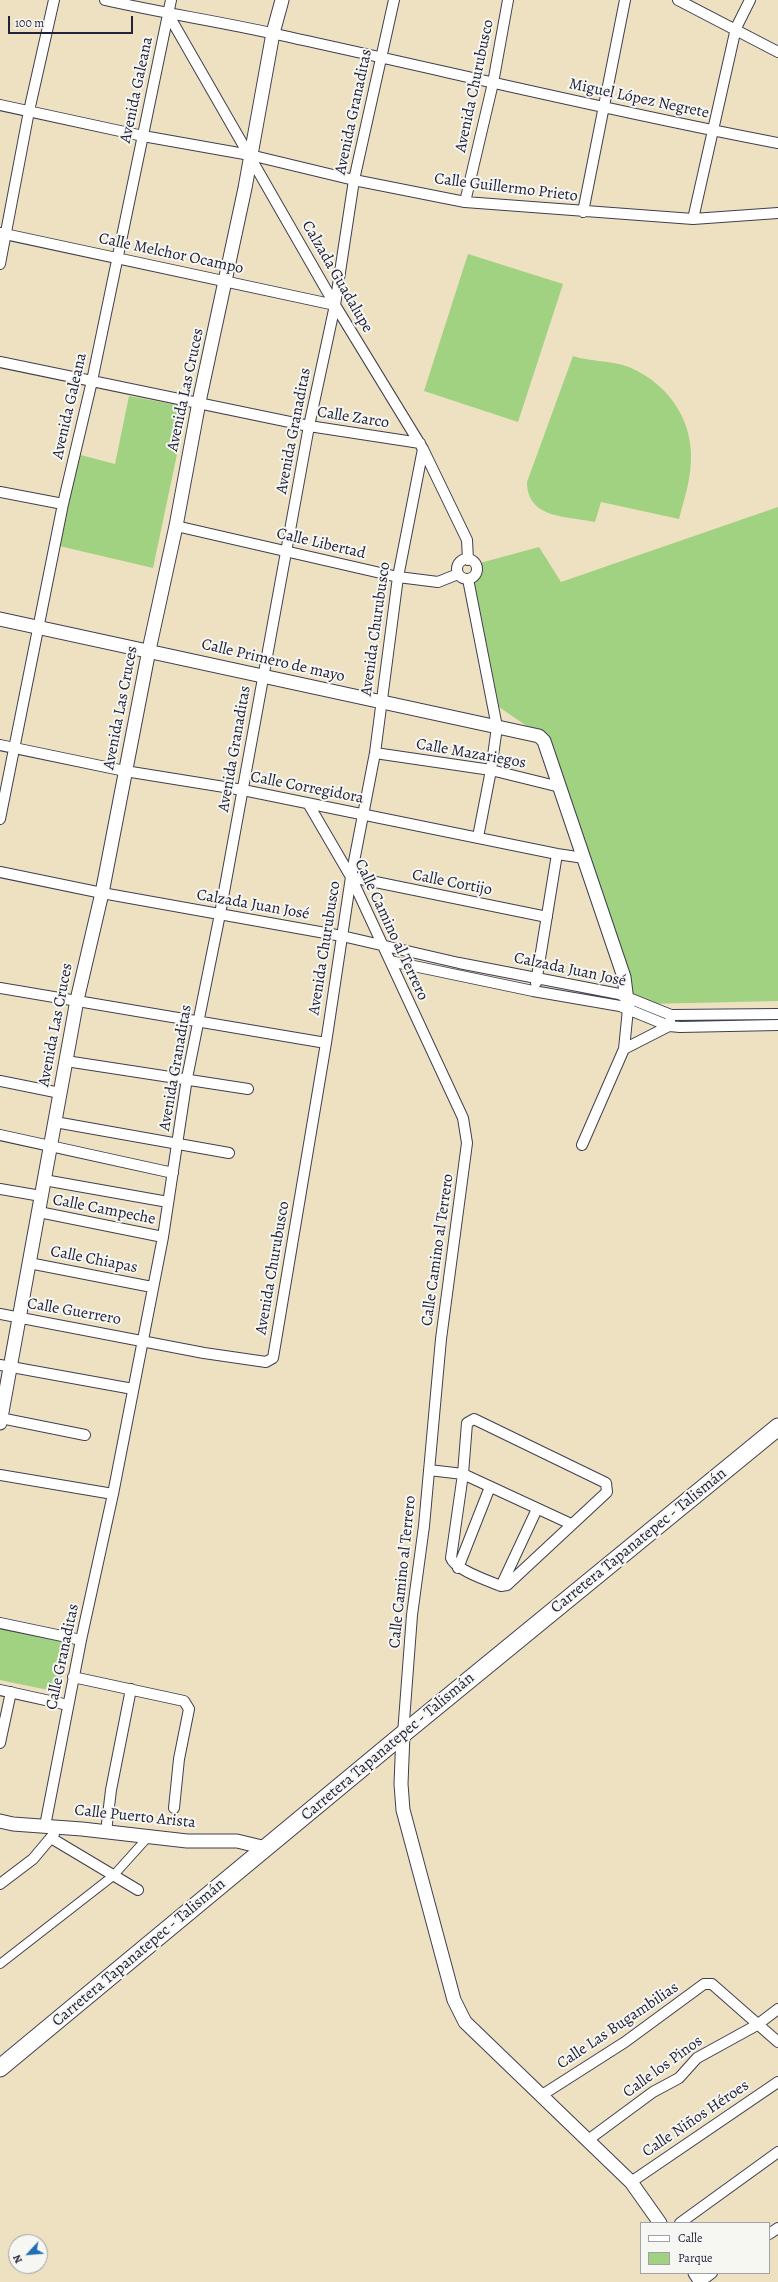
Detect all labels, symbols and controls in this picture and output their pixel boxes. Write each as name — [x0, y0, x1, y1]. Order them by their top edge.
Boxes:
scale bar — [10, 8, 135, 34]
text: 100 m — [15, 15, 44, 31]
street label: Avenida Churubusco — [452, 18, 498, 154]
street label: Avenida Galeana — [116, 35, 158, 145]
street label: Avenida Granaditas — [331, 47, 377, 177]
street label: Miguel López Negrete — [567, 75, 711, 123]
street label: Calle Guillermo Prieto — [433, 170, 579, 206]
street label: Calzada Guadalupe — [297, 218, 377, 336]
street label: Calle Melchor Ocampo — [97, 229, 245, 279]
street label: Avenida Las Cruces — [164, 327, 208, 453]
street label: Avenida Galeana — [48, 351, 92, 461]
street label: Avenida Granaditas — [272, 366, 316, 496]
street label: Calle Zarco — [316, 403, 390, 433]
street label: Calle Libertad — [275, 524, 367, 564]
street label: Avenida Churubusco — [357, 561, 395, 697]
street label: Calle Primero de mayo — [199, 635, 347, 687]
street label: Avenida Las Cruces — [100, 645, 142, 771]
street label: Avenida Granaditas — [214, 684, 256, 814]
street label: Calle Mazariegos — [415, 735, 527, 773]
street label: Calle Corregidora — [249, 768, 365, 808]
street label: Calle Camino al Terrero — [350, 856, 432, 1004]
street label: Calle Cortijo — [410, 866, 494, 900]
street label: Avenida Churubusco — [305, 880, 345, 1016]
street label: Calzada Juan José — [195, 886, 311, 924]
street label: Calzada Juan José — [512, 949, 628, 991]
street label: Avenida Las Cruces — [35, 962, 77, 1088]
street label: Avenida Granaditas — [155, 1003, 197, 1133]
street label: Calle Camino al Terrero — [418, 1173, 458, 1327]
street label: Calle Campeche — [51, 1191, 157, 1229]
street label: Avenida Churubusco — [252, 1200, 294, 1336]
street label: Calle Chiapas — [49, 1242, 139, 1278]
street label: Calle Guerrero — [26, 1294, 122, 1330]
street label: Carretera Tapanatepec - Talismán — [547, 1464, 731, 1618]
street label: Calle Camino al Terrero — [385, 1495, 421, 1649]
street label: Calle Granaditas — [42, 1602, 84, 1712]
street label: Carretera Tapanatepec - Talismán — [297, 1669, 479, 1825]
street label: Calle Puerto Arista — [74, 1801, 196, 1833]
street label: Carretera Tapanatepec - Talismán — [48, 1875, 230, 2031]
street label: Calle Las Bugambilias — [554, 1978, 682, 2074]
street label: Calle los Pinos — [620, 2032, 706, 2102]
street label: Calle Niños Héroes — [639, 2076, 753, 2162]
legend — [640, 2222, 770, 2274]
text: Calle — [678, 2230, 702, 2246]
north arrow — [8, 2234, 48, 2274]
text: Parque — [678, 2250, 713, 2266]
text: N — [9, 2252, 26, 2266]

